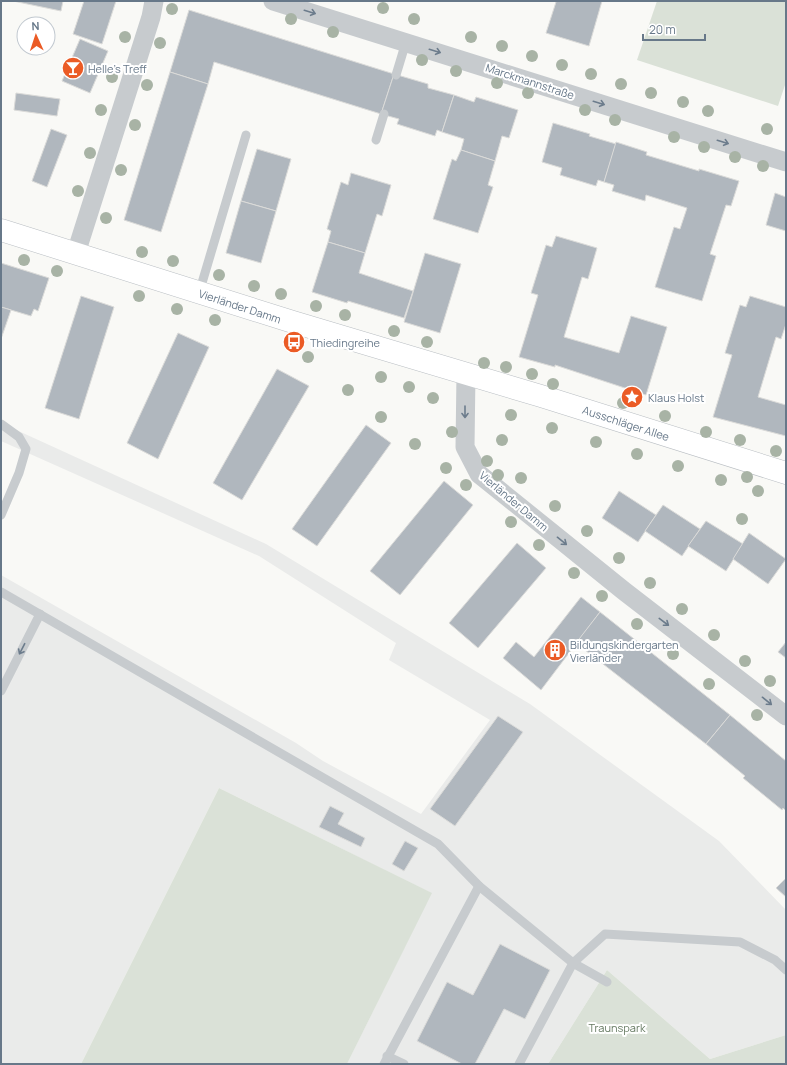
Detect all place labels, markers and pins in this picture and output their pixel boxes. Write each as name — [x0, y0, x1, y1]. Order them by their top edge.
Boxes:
bar icon: Helle's Treff — [60, 55, 86, 81]
place label: Helle's Treff — [88, 61, 147, 76]
bus stop icon: Thiedingreihe — [281, 329, 307, 355]
place label: Thiedingreihe — [310, 335, 381, 350]
place icon: Klaus Holst — [619, 384, 645, 410]
place label: Klaus Holst — [648, 390, 705, 405]
building icon: Bildungskindergarten Vierländer — [542, 637, 568, 663]
place label: Bildungskindergarten Vierländer — [570, 637, 679, 665]

